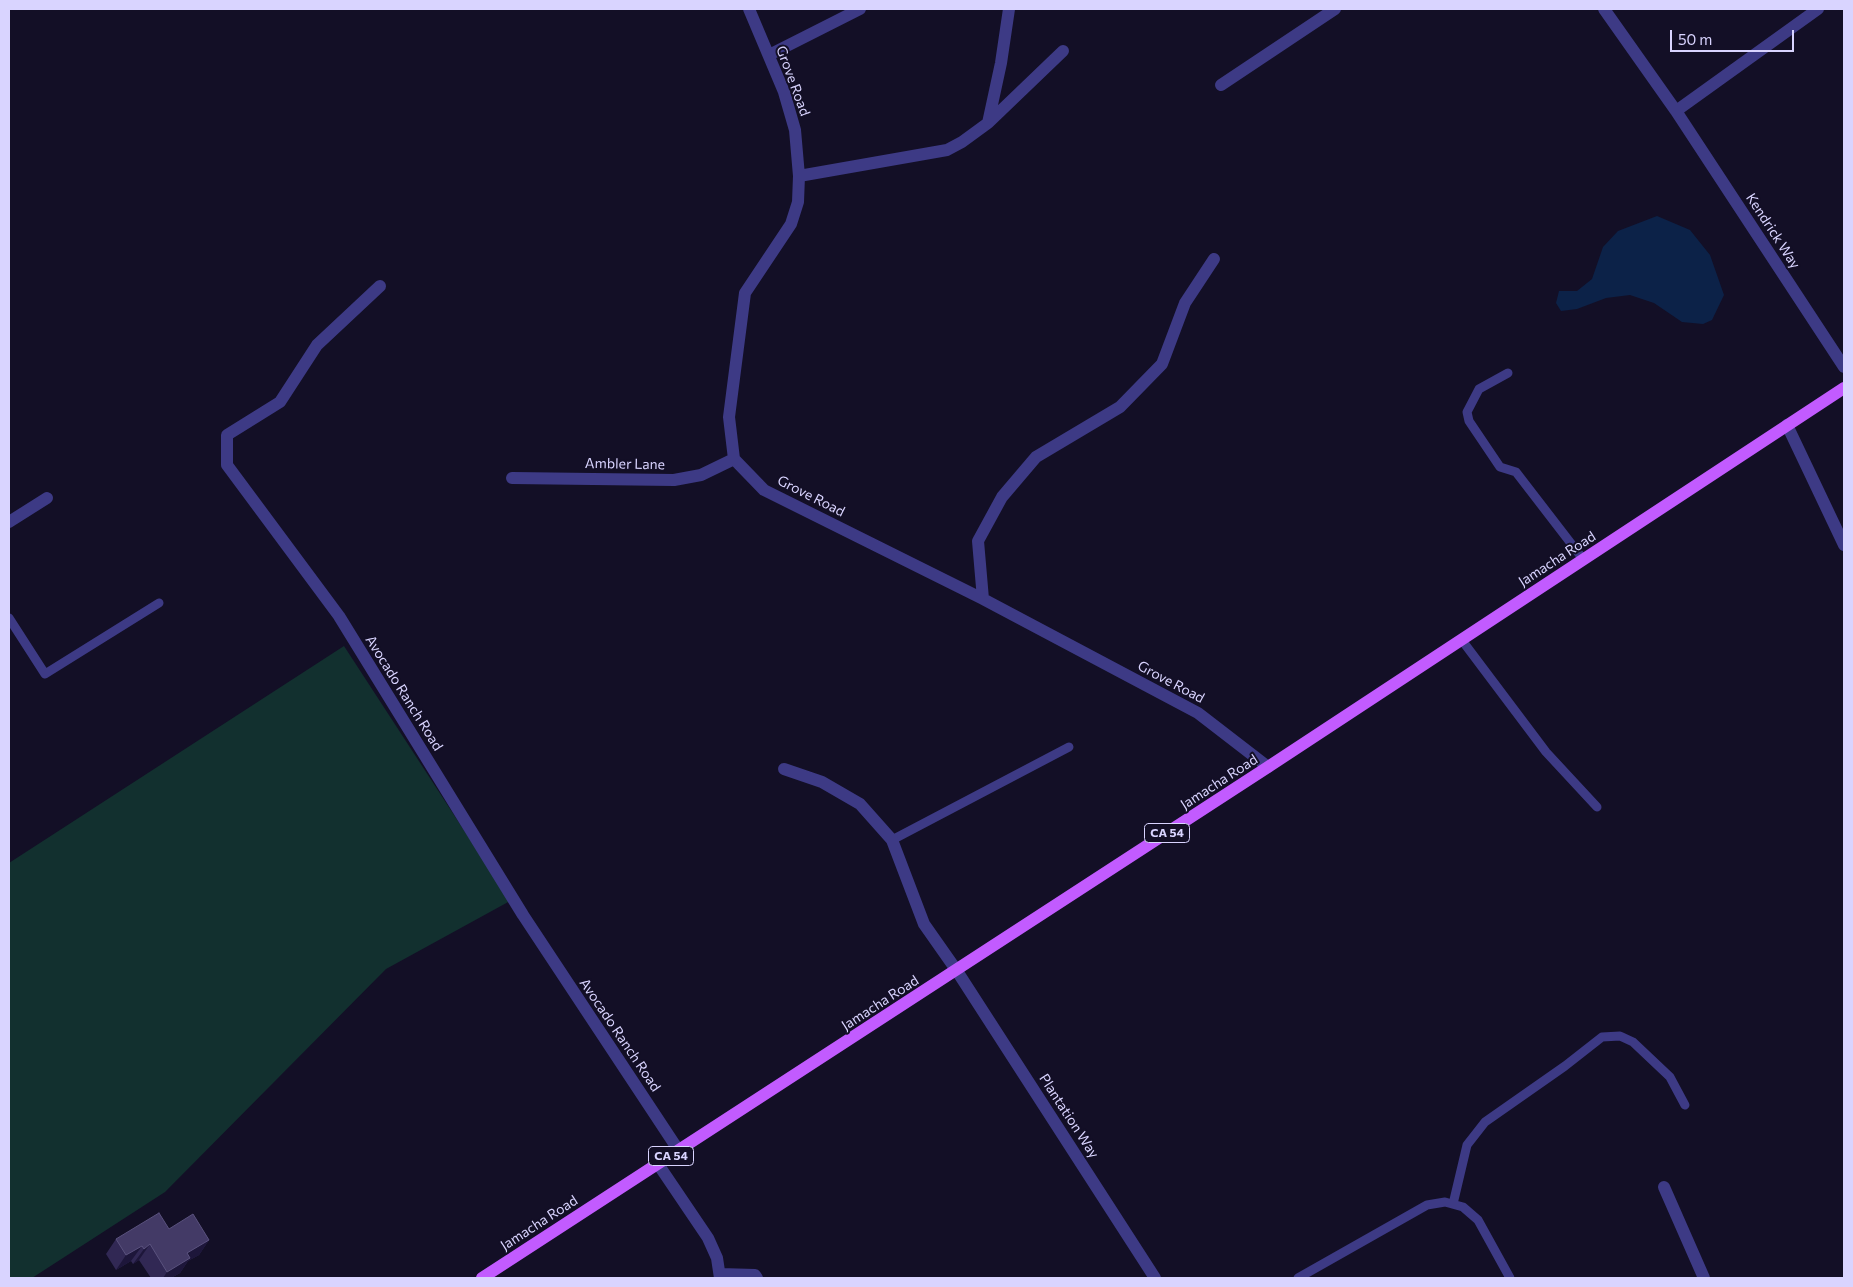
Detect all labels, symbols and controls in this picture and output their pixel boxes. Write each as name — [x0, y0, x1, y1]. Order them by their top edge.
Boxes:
scale bar — [1673, 20, 1797, 52]
text: 50 m — [1678, 30, 1712, 48]
street label: Grove Road — [773, 44, 813, 118]
street label: Kendrick Way — [1742, 190, 1804, 272]
street label: Ambler Lane — [585, 455, 665, 473]
street label: Grove Road — [774, 472, 848, 520]
street label: Jamacha Road — [1515, 528, 1599, 590]
street label: Avocado Ranch Road — [362, 632, 446, 754]
street label: Grove Road — [1135, 657, 1207, 707]
street label: Jamacha Road — [1177, 751, 1261, 813]
road number: CA 54 — [1144, 824, 1190, 842]
street label: Jamacha Road — [838, 972, 922, 1034]
street label: Avocado Ranch Road — [576, 975, 664, 1095]
street label: Plantation Way — [1036, 1071, 1102, 1161]
road number: CA 54 — [648, 1146, 694, 1166]
street label: Jamacha Road — [497, 1192, 581, 1254]

